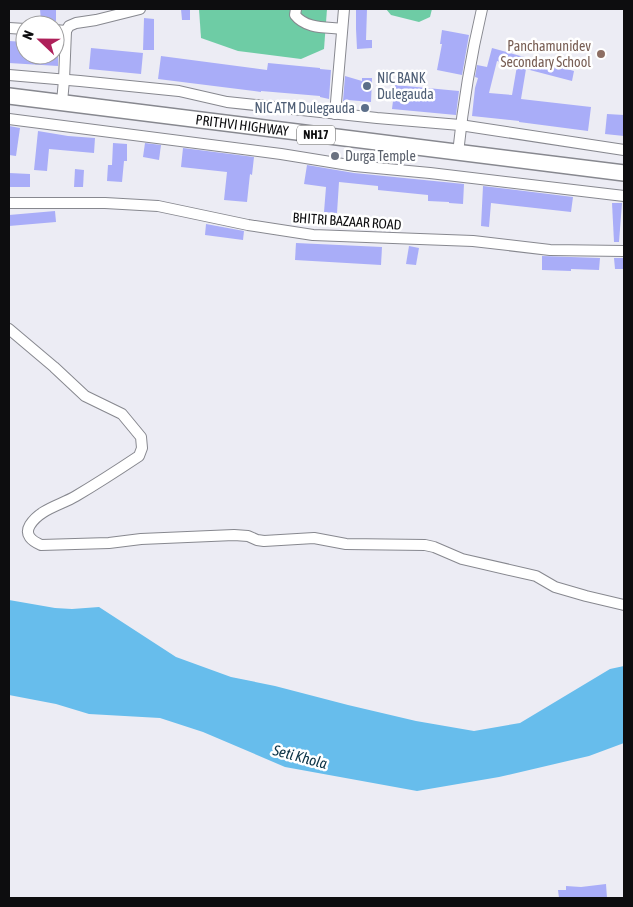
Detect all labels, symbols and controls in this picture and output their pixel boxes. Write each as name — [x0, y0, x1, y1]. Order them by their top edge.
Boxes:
north arrow — [15, 15, 65, 65]
text: N — [19, 28, 37, 42]
place label: Panchamunidev Secondary School — [501, 38, 591, 70]
marker: Panchamunidev Secondary School — [595, 48, 607, 60]
place label: NIC BANK Dulegauda — [377, 70, 434, 102]
marker: NIC BANK Dulegauda — [361, 80, 373, 92]
place label: NIC ATM Dulegauda — [255, 100, 355, 116]
marker: NIC ATM Dulegauda — [359, 102, 371, 114]
street label: PRITHVI HIGHWAY — [195, 111, 290, 139]
road number: NH17 — [297, 126, 335, 144]
place label: Durga Temple — [345, 148, 416, 164]
marker: Durga Temple — [329, 150, 341, 162]
street label: BHITRI BAZAAR ROAD — [292, 209, 402, 233]
water label: Seti Khola — [270, 741, 329, 772]

